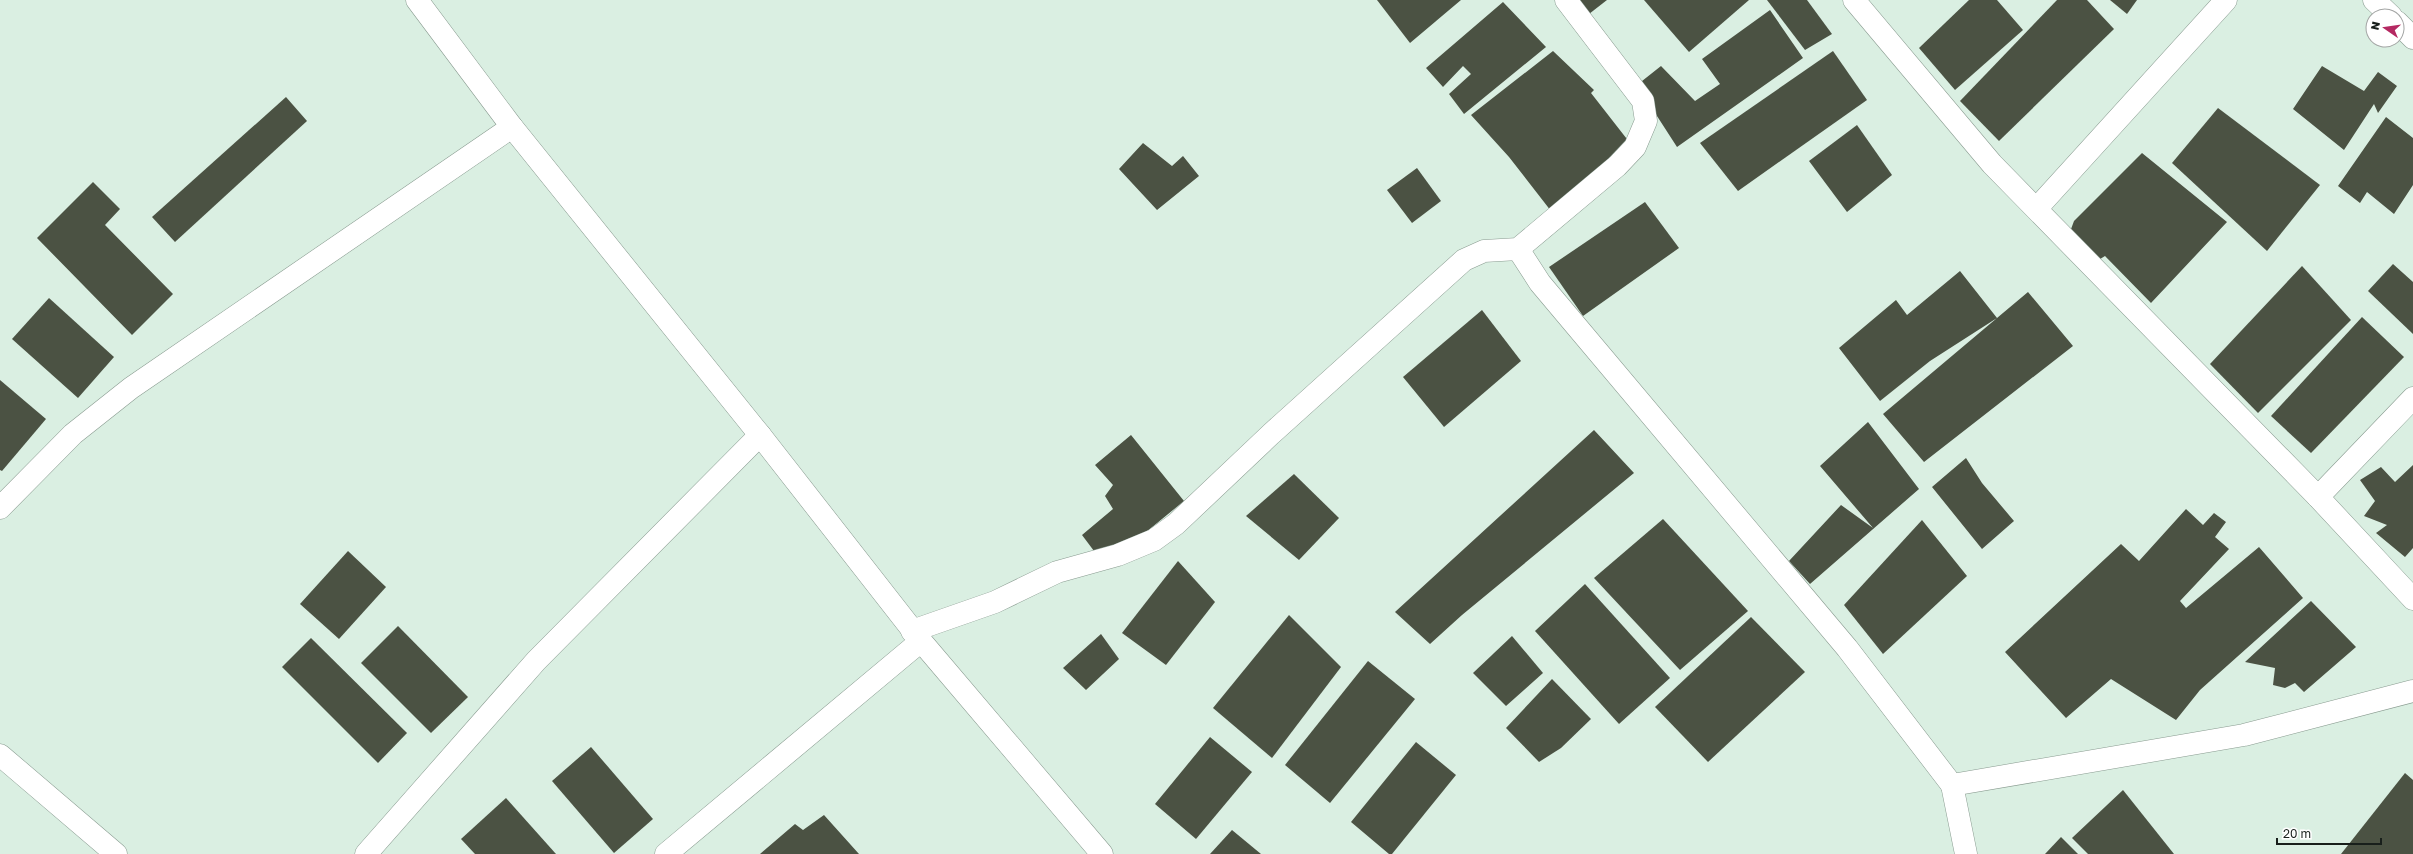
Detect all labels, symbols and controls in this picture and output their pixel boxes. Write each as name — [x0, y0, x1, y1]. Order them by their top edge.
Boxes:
north arrow — [2365, 8, 2405, 48]
text: N — [2367, 20, 2382, 31]
scale bar — [2277, 820, 2381, 846]
text: 20 m — [2283, 826, 2311, 841]

